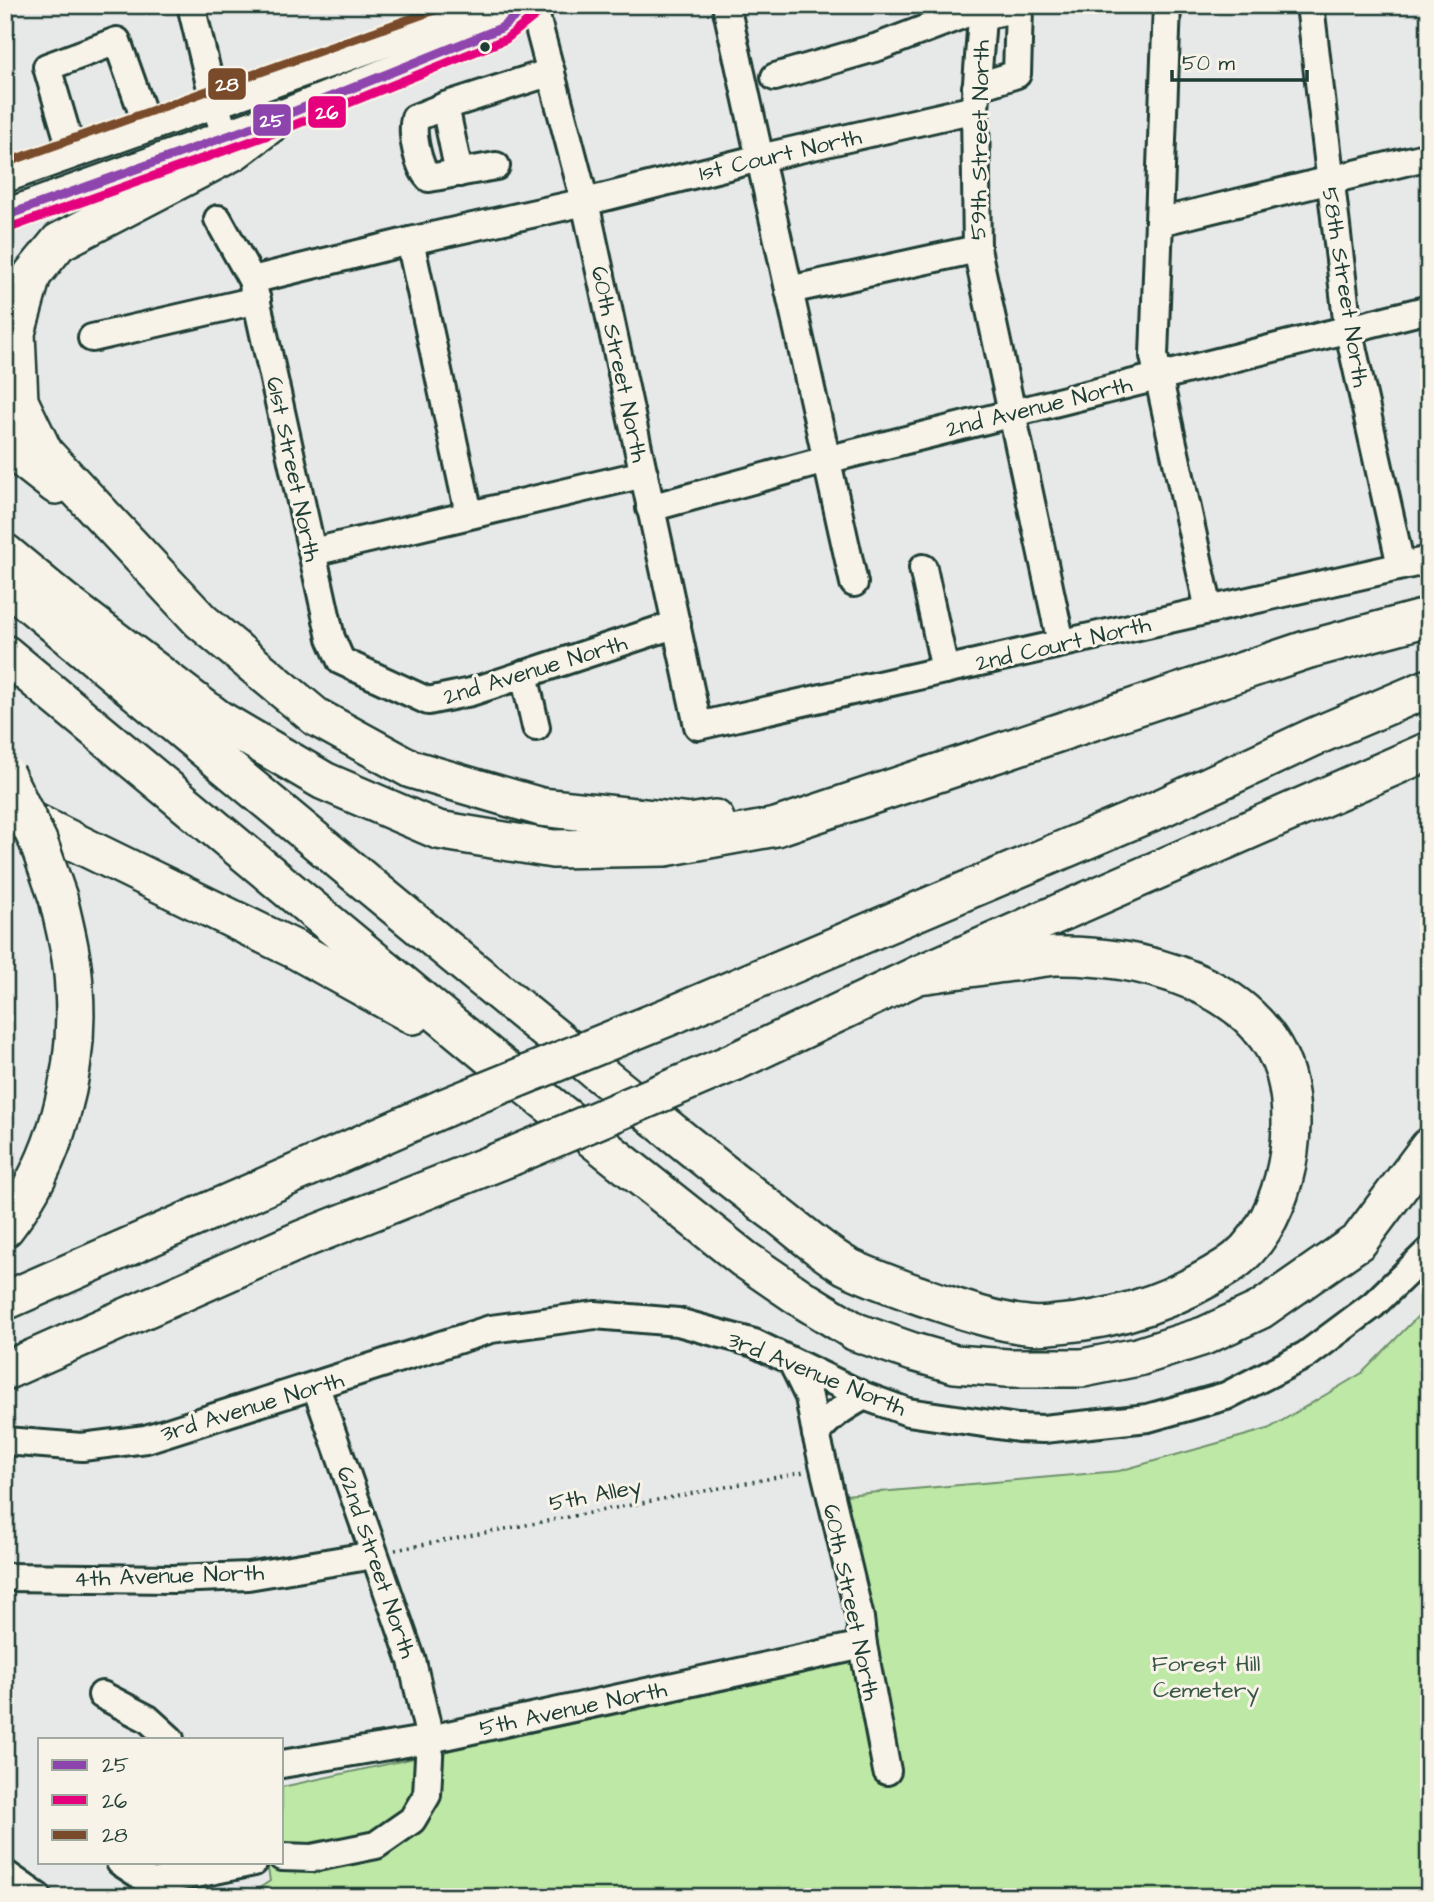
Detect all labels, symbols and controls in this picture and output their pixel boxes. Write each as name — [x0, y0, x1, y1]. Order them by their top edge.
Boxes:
scale bar — [1172, 38, 1306, 82]
street label: 59th Street North — [962, 39, 998, 240]
unlabelled marker — [478, 40, 492, 54]
text: 50 m — [1182, 49, 1236, 78]
line badge: 28 — [207, 67, 247, 101]
text: 28 — [214, 72, 239, 99]
line badge: 26 — [307, 95, 347, 129]
text: 26 — [315, 100, 338, 127]
line badge: 25 — [252, 103, 292, 137]
text: 25 — [259, 108, 285, 135]
street label: 1st Court North — [696, 121, 865, 189]
street label: 58th Street North — [1313, 185, 1377, 390]
street label: 60th Street North — [583, 263, 656, 466]
street label: 2nd Avenue North — [943, 368, 1136, 446]
street label: 61st Street North — [258, 374, 328, 565]
street label: 2nd Court North — [973, 608, 1154, 680]
street label: 2nd Avenue North — [440, 627, 632, 713]
street label: 3rd Avenue North — [723, 1323, 911, 1425]
street label: 3rd Avenue North — [157, 1364, 348, 1450]
street label: 62nd Street North — [328, 1462, 424, 1663]
street label: 5th Alley — [546, 1470, 645, 1521]
street label: 60th Street North — [815, 1501, 888, 1704]
street label: 4th Avenue North — [73, 1557, 265, 1595]
park label: Forest Hill Cemetery — [1152, 1648, 1260, 1707]
street label: 5th Avenue North — [477, 1673, 670, 1744]
legend — [38, 1738, 284, 1864]
text: 25 — [102, 1751, 129, 1780]
text: 26 — [102, 1787, 127, 1816]
text: 28 — [102, 1821, 128, 1850]

